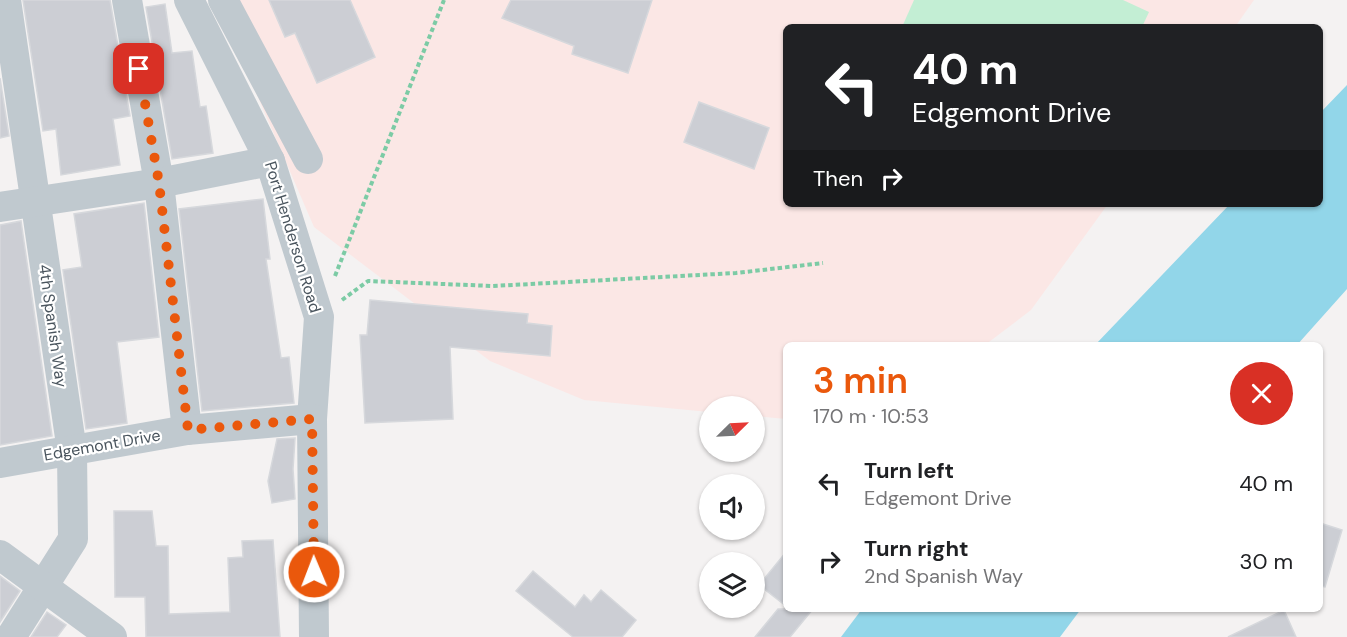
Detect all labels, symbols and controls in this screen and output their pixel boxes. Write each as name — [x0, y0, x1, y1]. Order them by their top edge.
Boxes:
text: 40 m — [912, 42, 1018, 97]
pin — [113, 43, 164, 94]
icon: left — [813, 48, 891, 126]
icon: arrive — [122, 52, 155, 85]
text: Edgemont Drive — [912, 95, 1111, 130]
street label: Port Henderson Road — [260, 159, 326, 315]
icon: right — [875, 162, 908, 195]
text: Then — [813, 164, 863, 193]
street label: 4th Spanish Way — [34, 263, 72, 389]
text: 3 min — [813, 357, 908, 404]
button: close — [1230, 362, 1293, 425]
north arrow — [699, 396, 765, 462]
map controls — [699, 396, 765, 618]
text: 170 m · 10:53 — [813, 403, 929, 429]
street label: Edgemont Drive — [42, 424, 162, 466]
text: Turn left — [864, 456, 954, 485]
icon: left — [813, 467, 846, 500]
text: 40 m — [1239, 469, 1293, 498]
button: sound — [699, 474, 765, 540]
text: Edgemont Drive — [864, 485, 1012, 511]
text: Turn right — [864, 534, 969, 563]
position arrow — [282, 540, 346, 604]
icon: right — [813, 545, 846, 578]
text: 30 m — [1239, 547, 1293, 576]
button: layers — [699, 552, 765, 618]
text: 2nd Spanish Way — [864, 563, 1023, 589]

